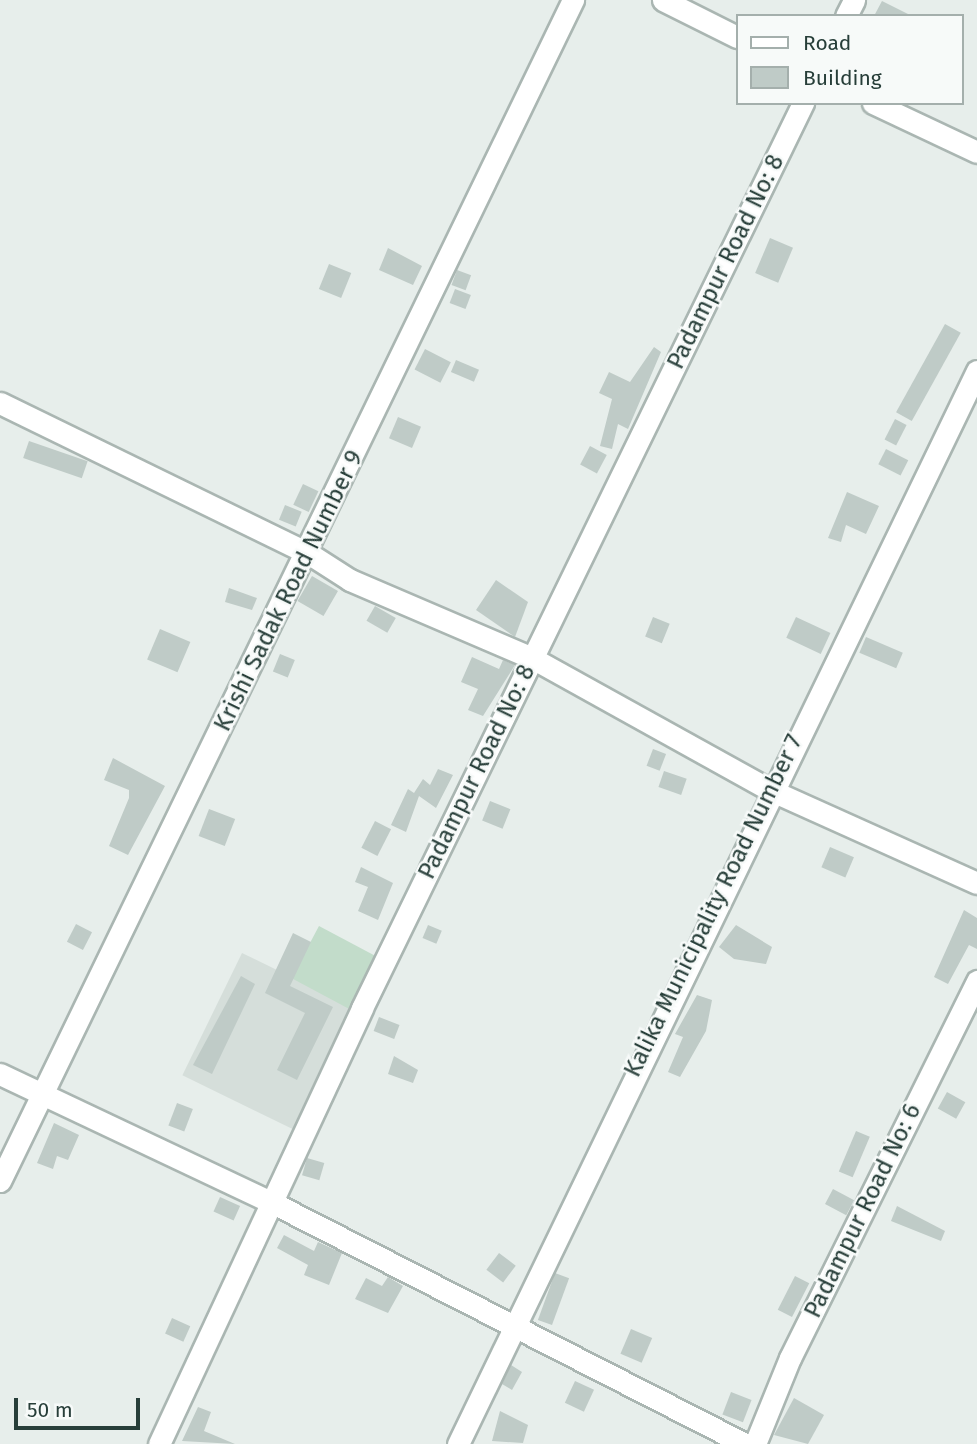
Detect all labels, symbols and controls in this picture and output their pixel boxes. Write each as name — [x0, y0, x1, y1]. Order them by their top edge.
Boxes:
legend — [736, 14, 963, 105]
text: Road — [803, 30, 851, 56]
text: Building — [803, 65, 882, 91]
street label: Padampur Road No: 8 — [662, 150, 790, 374]
street label: Krishi Sadak Road Number 9 — [208, 446, 370, 736]
street label: Padampur Road No: 8 — [413, 660, 541, 884]
street label: Kalika Municipality Road Number 7 — [618, 730, 810, 1082]
street label: Padampur Road No: 6 — [799, 1099, 927, 1323]
scale bar — [18, 1384, 144, 1428]
text: 50 m — [27, 1397, 73, 1423]

